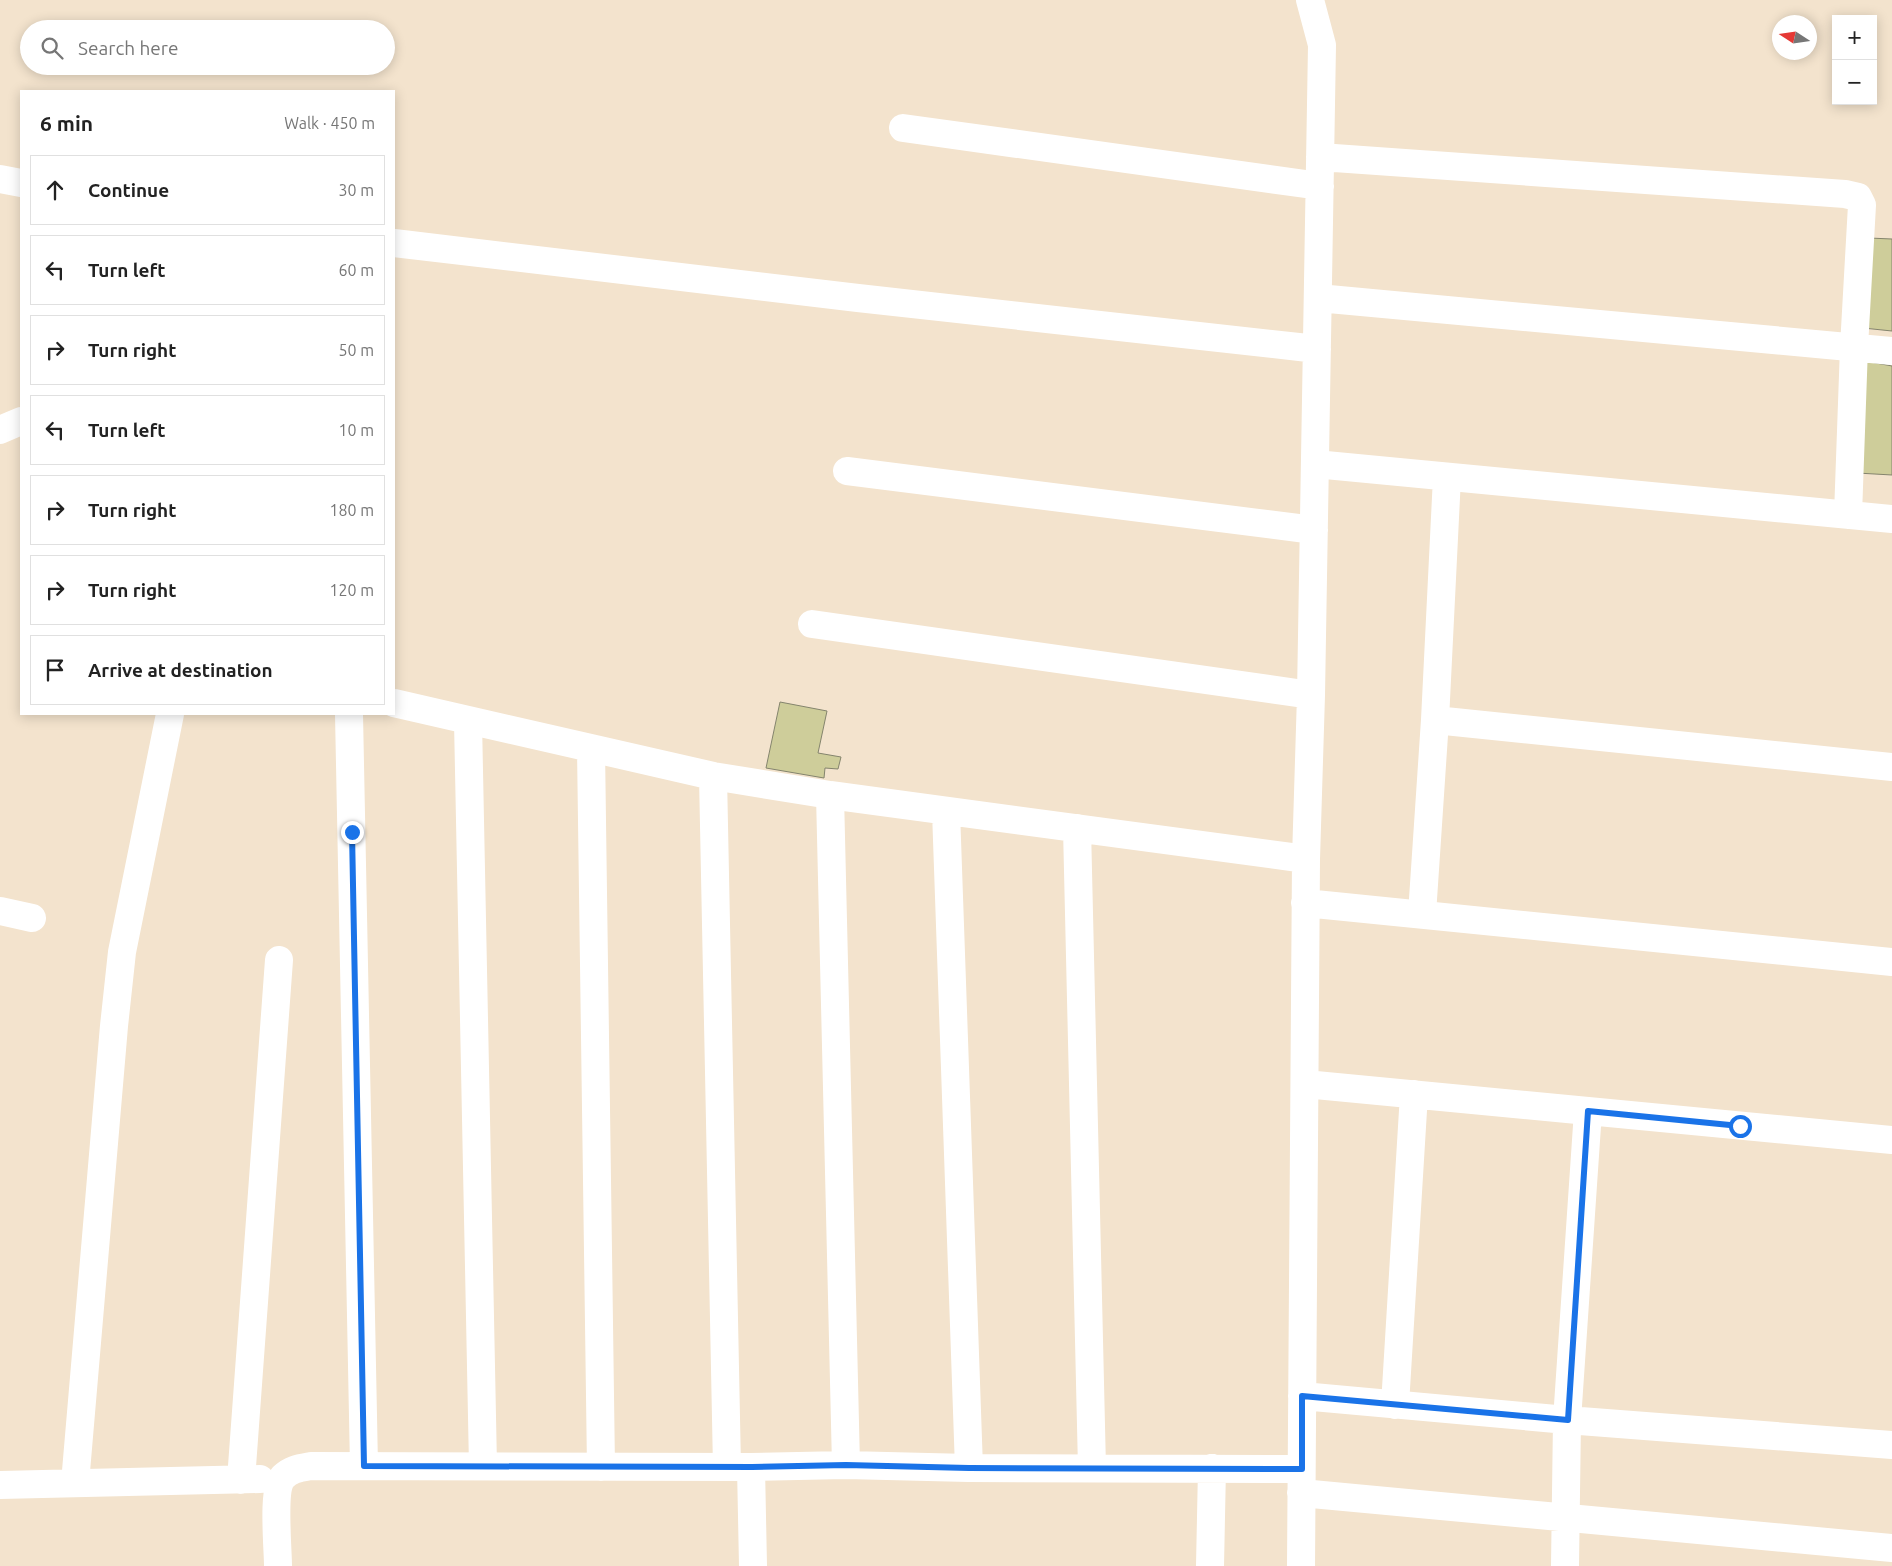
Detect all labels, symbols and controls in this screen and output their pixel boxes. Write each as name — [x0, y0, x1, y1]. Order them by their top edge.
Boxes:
north arrow — [1772, 15, 1817, 60]
map controls — [1832, 15, 1877, 105]
button: + — [1832, 15, 1877, 60]
search box — [20, 20, 395, 75]
icon: search — [38, 34, 66, 62]
text: Search here — [78, 37, 178, 59]
button: − — [1832, 60, 1877, 105]
text: 6 min — [40, 111, 93, 135]
text: Walk · 450 m — [284, 114, 375, 132]
icon: ahead — [41, 176, 69, 204]
text: Continue — [88, 179, 169, 201]
text: 30 m — [338, 181, 374, 199]
icon: left — [41, 256, 69, 284]
text: Turn left — [88, 259, 166, 281]
text: 60 m — [338, 261, 374, 279]
icon: right — [41, 336, 69, 364]
text: Turn right — [88, 339, 176, 361]
text: 50 m — [338, 341, 374, 359]
icon: left — [41, 416, 69, 444]
text: Turn left — [88, 419, 166, 441]
text: 10 m — [338, 421, 374, 439]
icon: right — [41, 496, 69, 524]
text: Turn right — [88, 499, 176, 521]
text: 180 m — [329, 501, 374, 519]
icon: right — [41, 576, 69, 604]
text: Turn right — [88, 579, 176, 601]
text: 120 m — [329, 581, 374, 599]
icon: arrive — [41, 656, 69, 684]
text: Arrive at destination — [88, 659, 273, 681]
route end — [341, 821, 364, 844]
route start — [1729, 1115, 1752, 1138]

